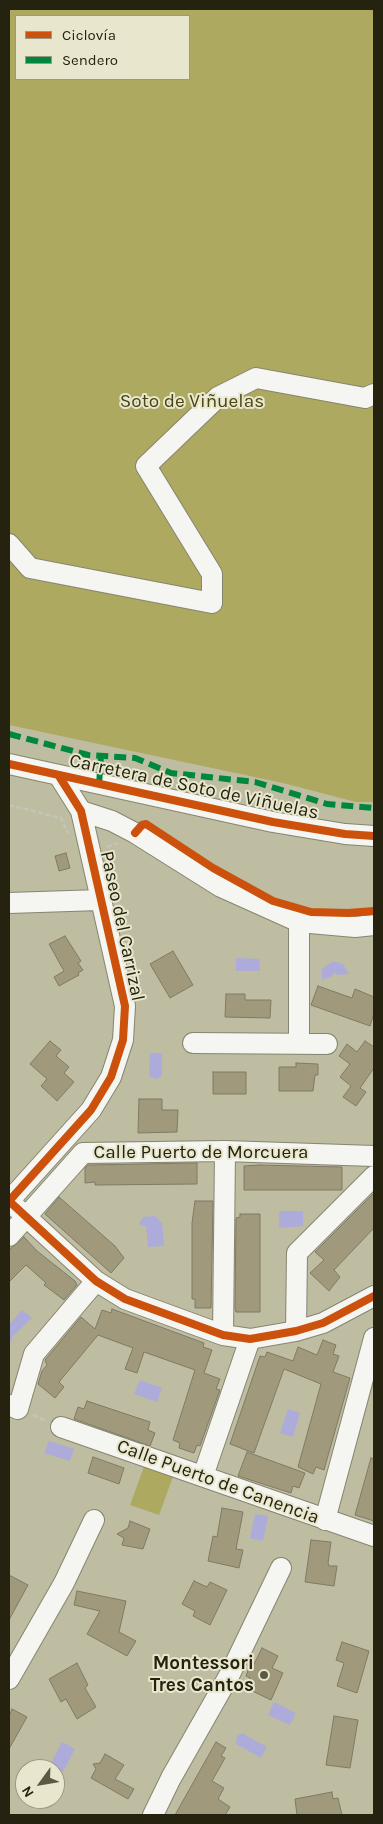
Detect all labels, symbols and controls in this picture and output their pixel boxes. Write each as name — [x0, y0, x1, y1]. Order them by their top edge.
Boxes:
legend — [15, 15, 190, 80]
text: Ciclovía — [62, 26, 116, 44]
text: Sendero — [62, 51, 118, 69]
park label: Soto de Viñuelas — [120, 391, 264, 413]
street label: Carretera de Soto de Viñuelas — [67, 749, 321, 825]
street label: Paseo del Carrizal — [95, 849, 149, 1003]
street label: Calle Puerto de Morcuera — [94, 1142, 308, 1164]
street label: Calle Puerto de Canencia — [114, 1435, 322, 1529]
place label: Montessori Tres Cantos — [150, 1653, 254, 1697]
marker: Montessori Tres Cantos — [258, 1669, 270, 1681]
north arrow — [15, 1759, 65, 1809]
text: N — [18, 1783, 38, 1800]

